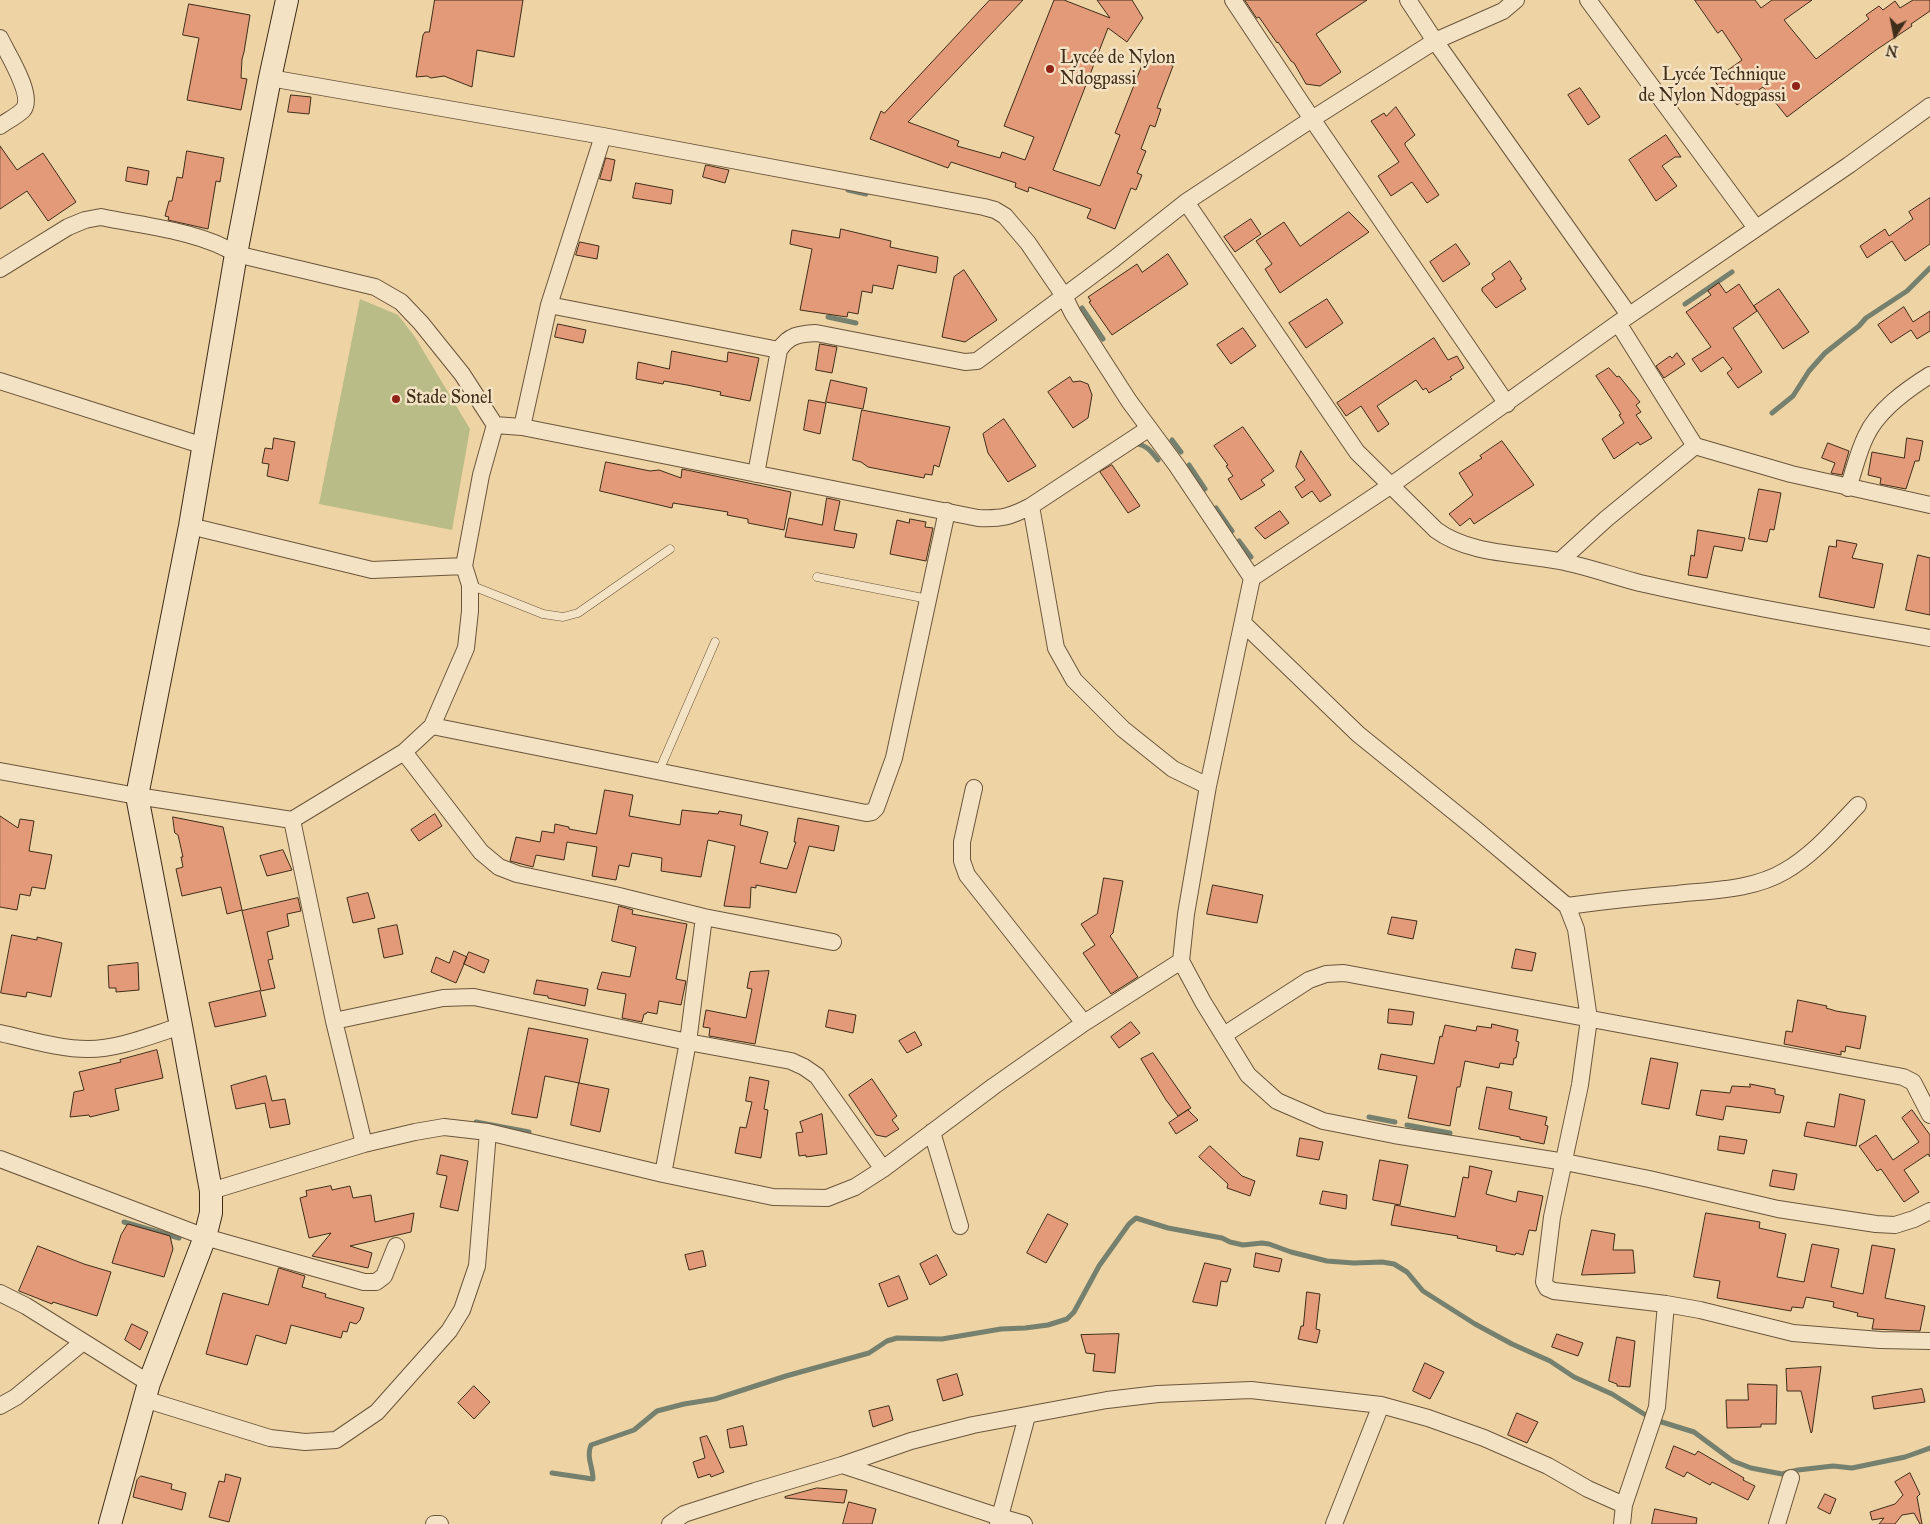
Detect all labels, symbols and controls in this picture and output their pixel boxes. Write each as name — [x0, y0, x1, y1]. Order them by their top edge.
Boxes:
north arrow — [1870, 10, 1920, 60]
text: N — [1885, 41, 1899, 60]
place label: Lycée de Nylon Ndogpassi — [1060, 48, 1175, 90]
marker: Lycée de Nylon Ndogpassi — [1044, 63, 1056, 75]
place label: Lycée Technique de Nylon Ndogpassi — [1638, 65, 1786, 108]
marker: Lycée Technique de Nylon Ndogpassi — [1790, 80, 1802, 92]
place label: Stade Sonel — [406, 388, 492, 410]
marker: Stade Sonel — [390, 393, 402, 405]

